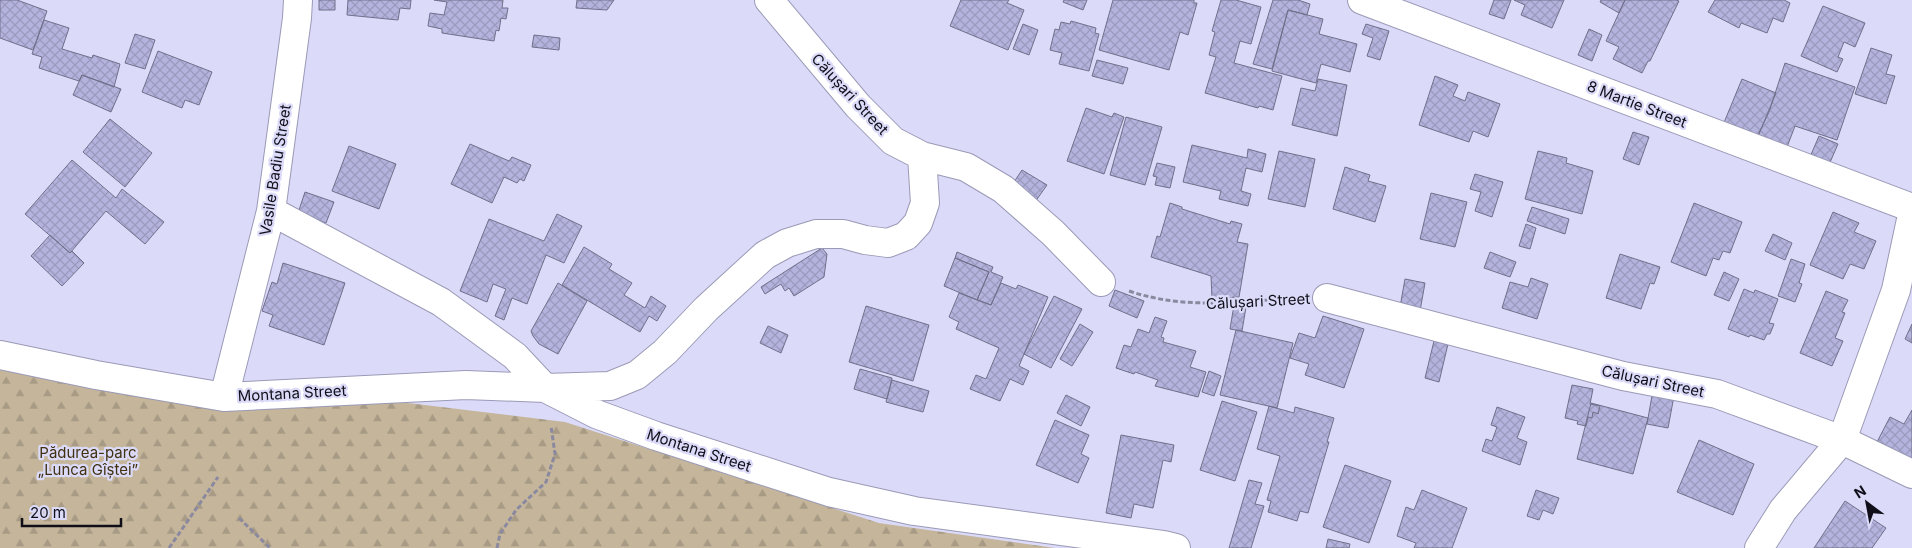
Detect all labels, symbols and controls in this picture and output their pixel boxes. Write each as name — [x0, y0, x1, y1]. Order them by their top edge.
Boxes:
street label: Călușari Street — [807, 49, 893, 139]
street label: 8 Martie Street — [1584, 76, 1690, 132]
street label: Vasile Badiu Street — [255, 103, 295, 237]
street label: Călușari Street — [1205, 289, 1311, 313]
street label: Călușari Street — [1600, 361, 1706, 401]
street label: Montana Street — [237, 381, 347, 405]
street label: Montana Street — [644, 424, 754, 476]
park label: Pădurea-parc „Lunca Gîștei” — [38, 443, 139, 479]
north arrow — [1842, 478, 1892, 528]
text: N — [1851, 482, 1869, 502]
scale bar — [22, 496, 121, 528]
text: 20 m — [30, 503, 66, 522]

